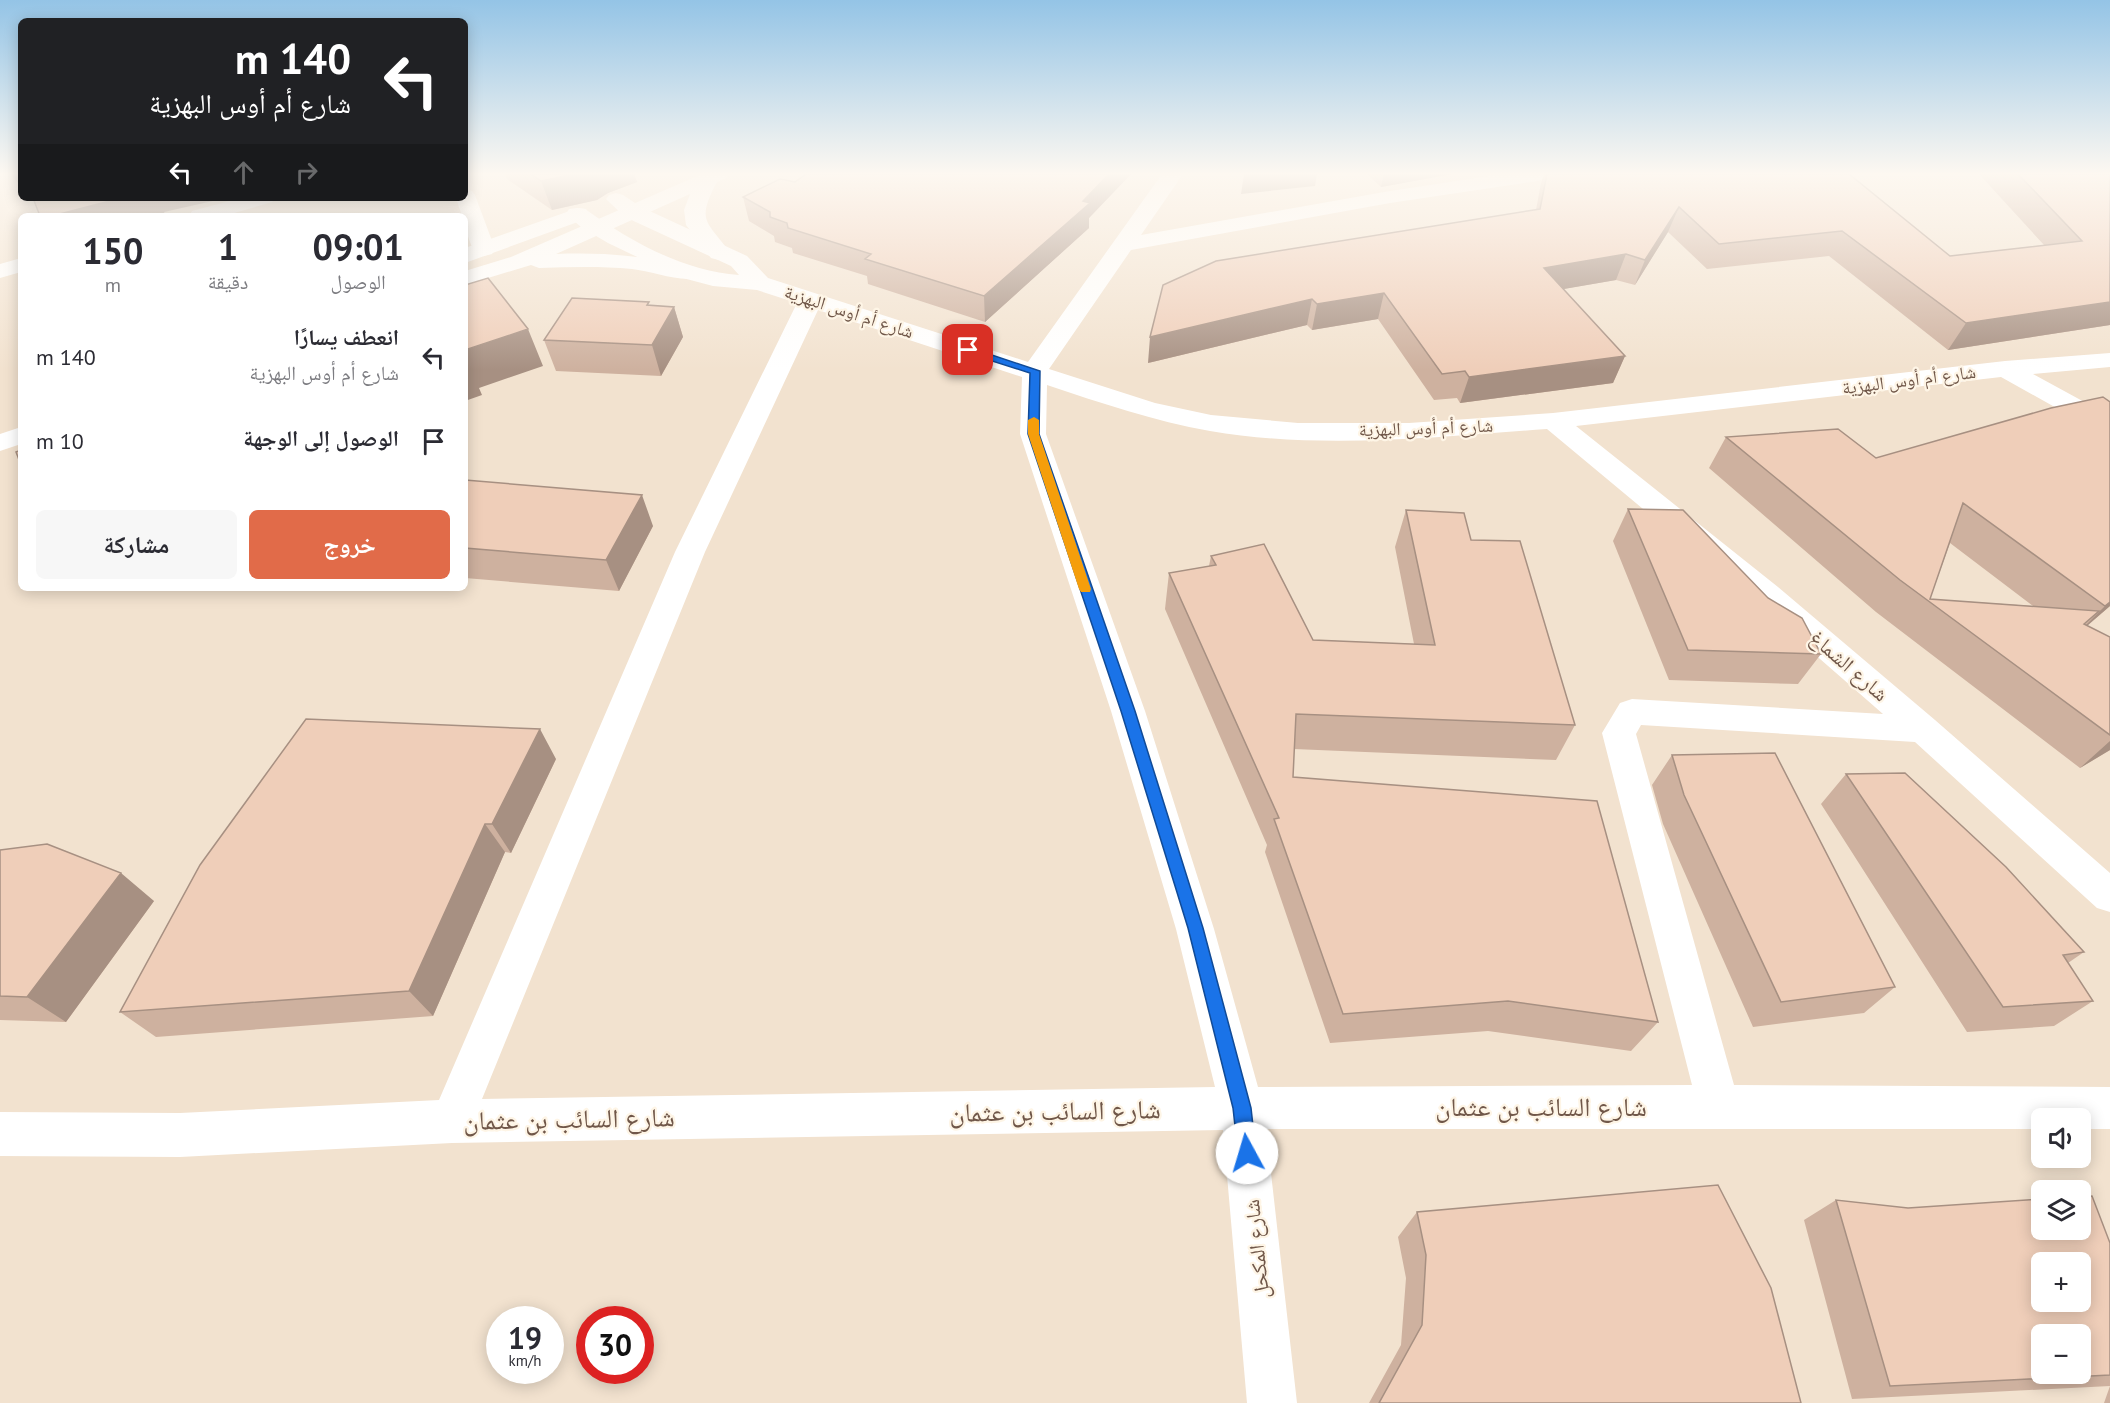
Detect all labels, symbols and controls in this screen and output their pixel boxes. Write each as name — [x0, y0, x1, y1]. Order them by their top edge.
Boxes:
text: 140 m — [235, 31, 351, 86]
icon: left — [372, 42, 450, 120]
text: شارع أم أوس البهزية — [149, 86, 351, 120]
icon: left — [164, 156, 197, 189]
icon: ahead — [227, 156, 260, 189]
icon: right — [290, 156, 323, 189]
text: 1 — [218, 223, 238, 270]
text: 09:01 — [312, 223, 404, 270]
text: 150 — [82, 227, 143, 274]
text: دقيقة — [208, 269, 248, 295]
text: الوصول — [330, 269, 386, 295]
text: m — [105, 272, 121, 298]
street label: شارع أم أوس البهزية — [781, 280, 917, 344]
text: انعطف يسارًا — [294, 323, 399, 351]
pin — [942, 324, 993, 375]
icon: arrive — [951, 333, 984, 366]
icon: left — [417, 341, 450, 374]
text: 140 m — [36, 343, 96, 371]
text: شارع أم أوس البهزية — [250, 360, 399, 386]
street label: شارع أم أوس البهزية — [1841, 360, 1977, 400]
street label: شارع أم أوس البهزية — [1358, 414, 1494, 442]
text: الوصول إلى الوجهة — [243, 424, 399, 452]
icon: arrive — [417, 425, 450, 458]
text: 10 m — [36, 427, 84, 455]
button: مشاركة — [36, 510, 237, 579]
button: خروج — [249, 510, 450, 579]
street label: شارع الشماغ — [1804, 624, 1894, 707]
street label: شارع السائب بن عثمان — [1435, 1090, 1647, 1123]
street label: شارع السائب بن عثمان — [949, 1092, 1161, 1129]
street label: شارع السائب بن عثمان — [463, 1100, 675, 1137]
map controls — [2031, 1108, 2091, 1384]
button: sound — [2031, 1108, 2091, 1168]
position arrow — [1215, 1121, 1279, 1185]
button: layers — [2031, 1180, 2091, 1240]
street label: شارع المكحل — [1238, 1198, 1275, 1300]
button: + — [2031, 1252, 2091, 1312]
speed limit sign: 30 — [576, 1306, 654, 1384]
text: 19 — [508, 1318, 542, 1357]
button: − — [2031, 1324, 2091, 1384]
text: km/h — [509, 1351, 541, 1370]

